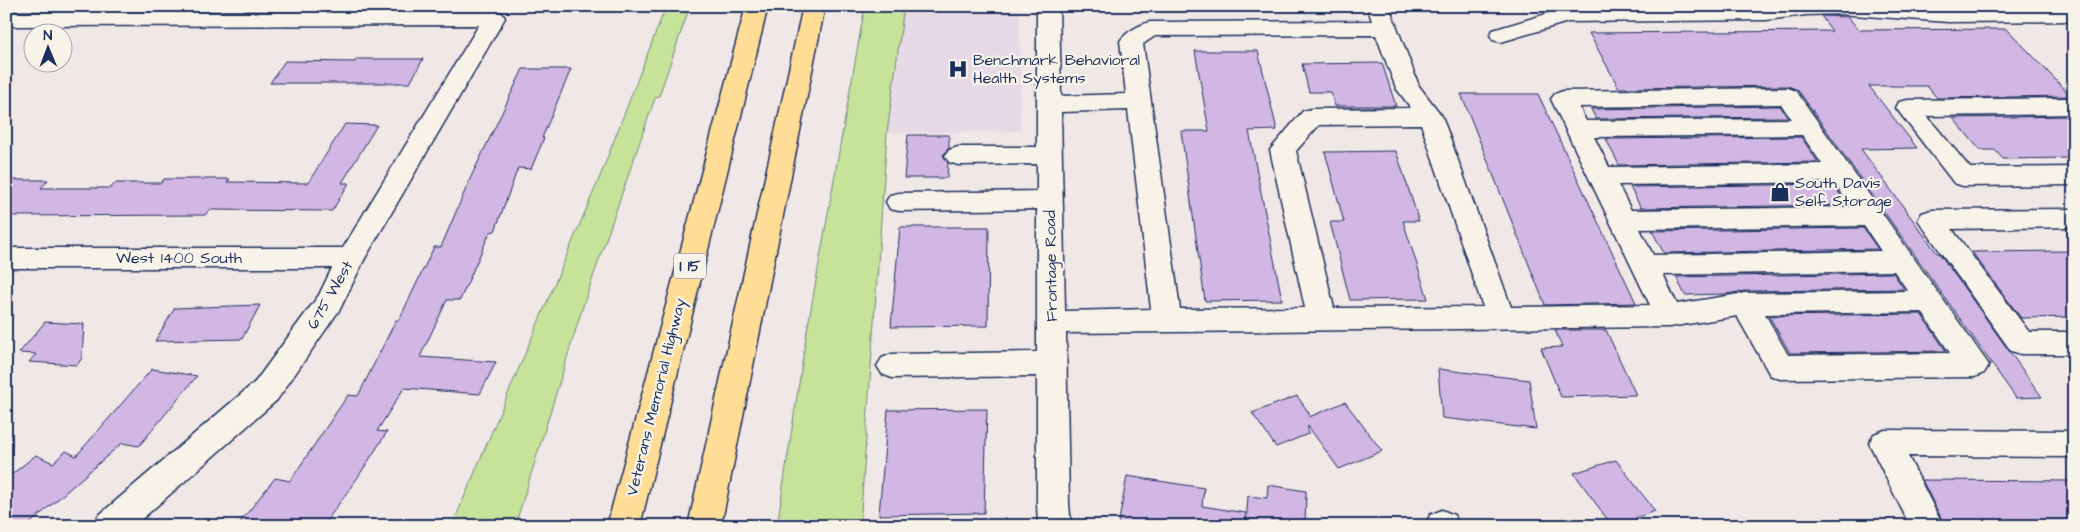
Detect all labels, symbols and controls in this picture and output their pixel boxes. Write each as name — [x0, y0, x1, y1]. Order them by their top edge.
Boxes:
north arrow — [22, 22, 72, 72]
text: N — [43, 26, 53, 46]
place label: Benchmark Behavioral Health Systems — [973, 49, 1140, 90]
hospital icon: Benchmark Behavioral Health Systems — [947, 58, 969, 80]
place label: South Davis Self Storage — [1795, 172, 1892, 213]
shop icon: South Davis Self Storage — [1769, 181, 1791, 203]
street label: Frontage Road — [1039, 210, 1064, 322]
street label: West 1400 South — [116, 247, 242, 269]
road number: I 15 — [674, 254, 706, 278]
street label: 675 West — [302, 256, 359, 333]
street label: Veterans Memorial Highway — [621, 296, 692, 498]

